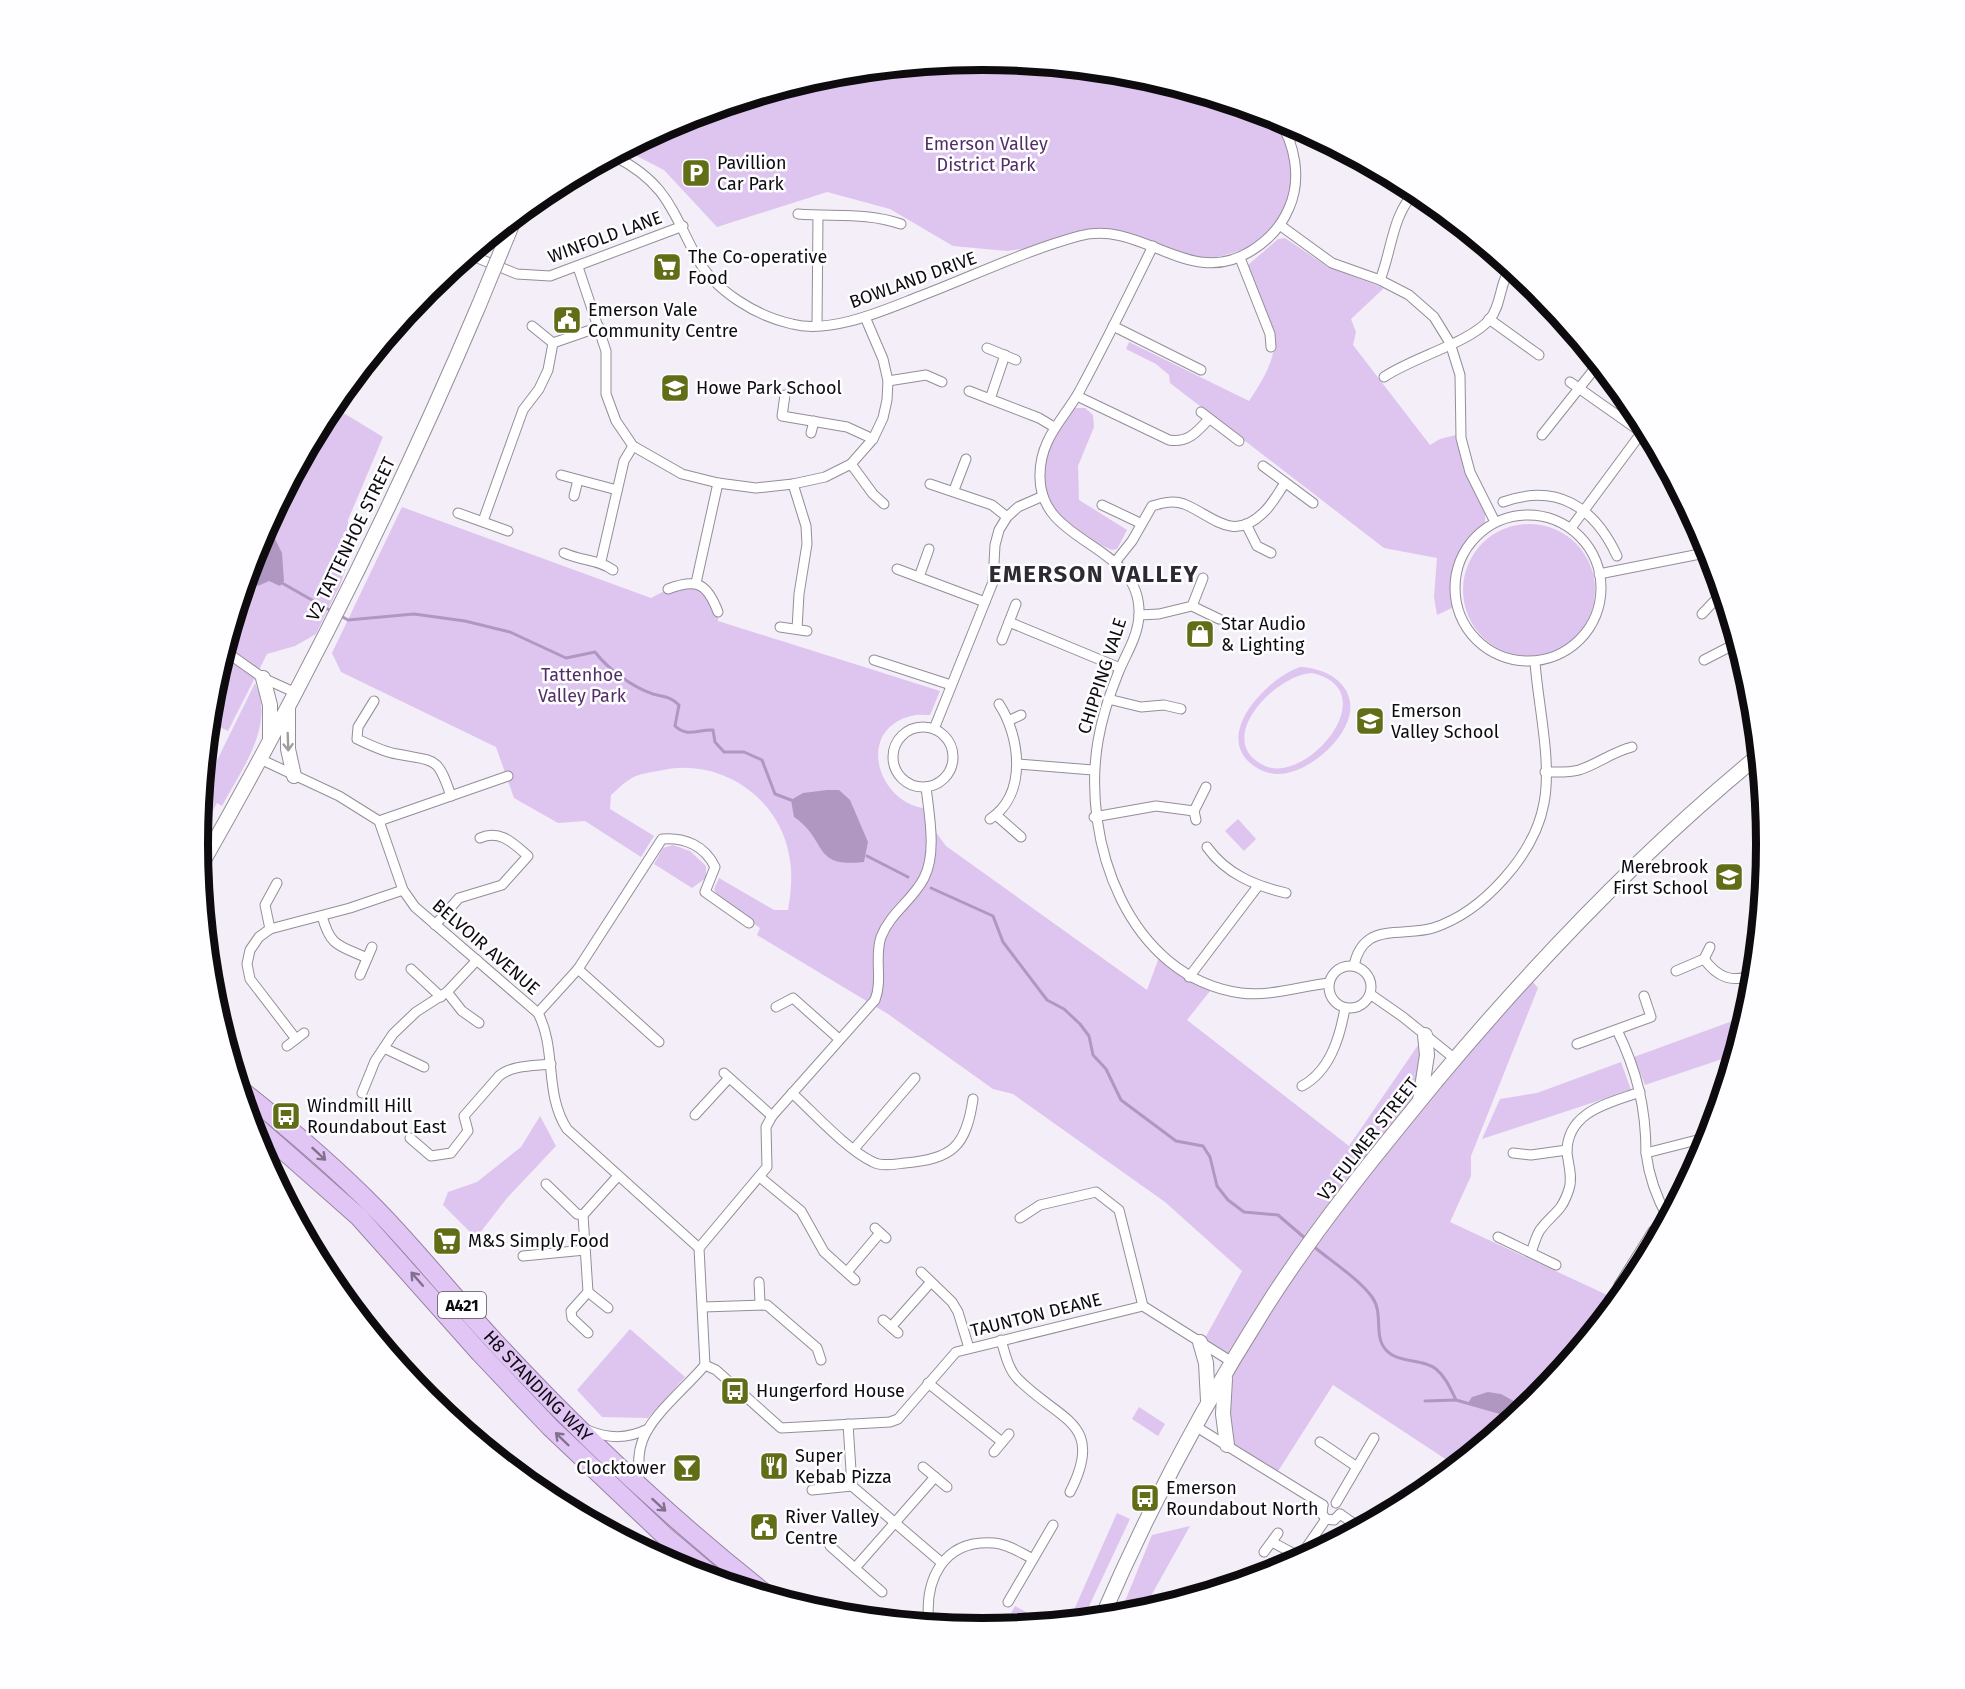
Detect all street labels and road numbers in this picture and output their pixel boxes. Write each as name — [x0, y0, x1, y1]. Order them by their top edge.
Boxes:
street label: WINFOLD LANE — [545, 206, 665, 268]
street label: BOWLAND DRIVE — [846, 247, 980, 313]
street label: V2 TATTENHOE STREET — [302, 453, 400, 624]
street label: CHIPPING VALE — [1073, 615, 1131, 737]
street label: BELVOIR AVENUE — [428, 894, 544, 1000]
street label: V3 FULMER STREET — [1313, 1072, 1424, 1205]
street label: TAUNTON DEANE — [968, 1288, 1104, 1342]
road number: A421 — [438, 1292, 486, 1318]
street label: H8 STANDING WAY — [479, 1326, 597, 1447]

